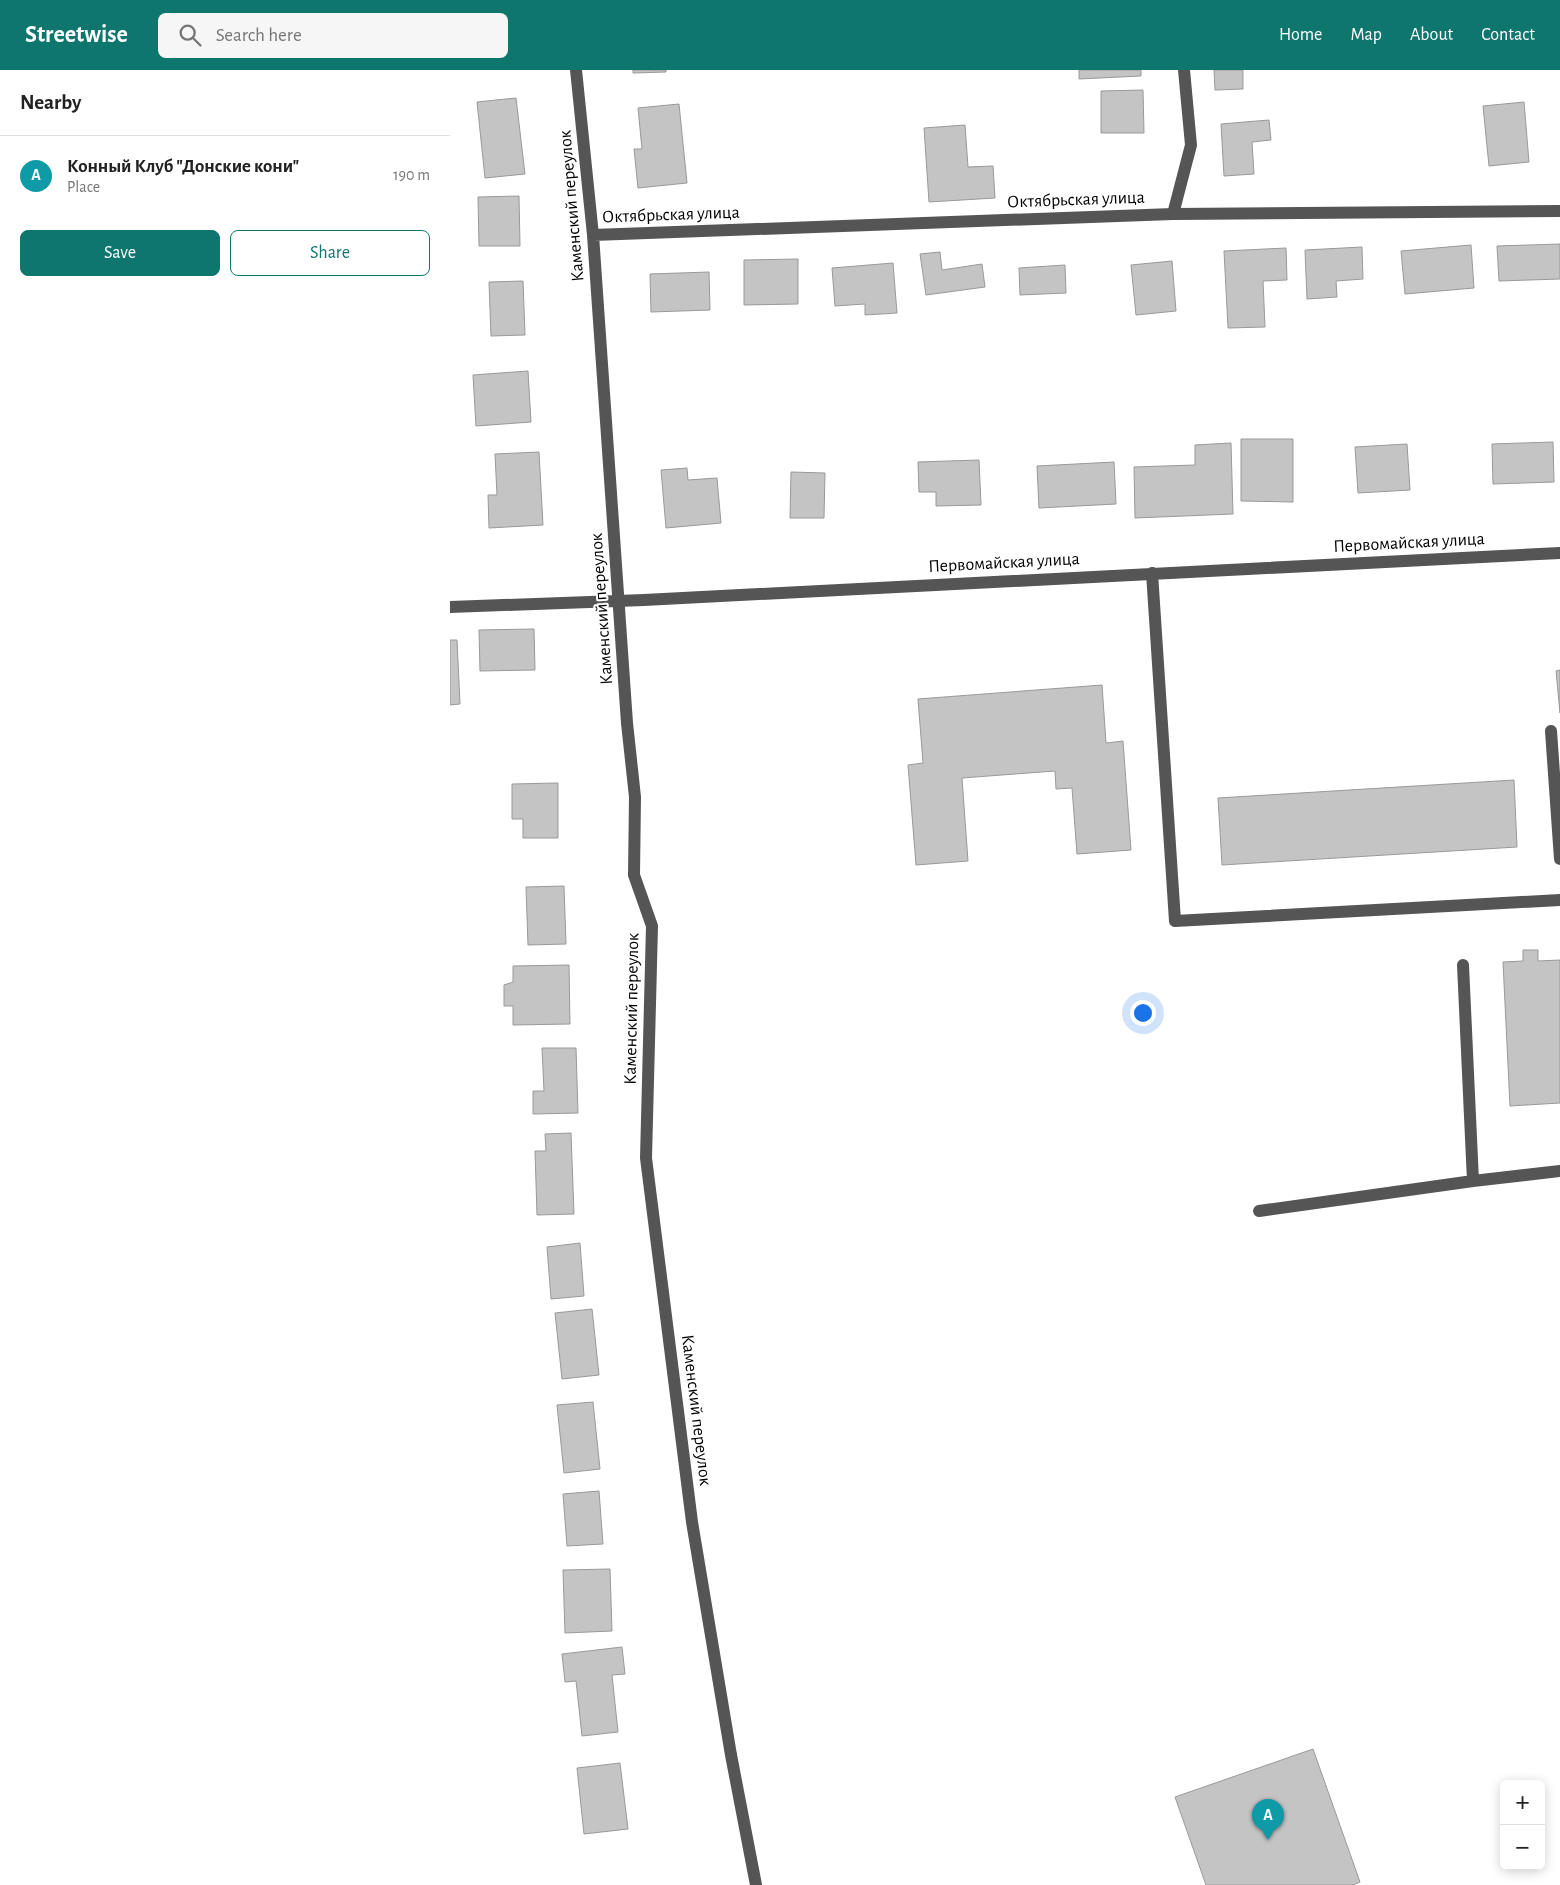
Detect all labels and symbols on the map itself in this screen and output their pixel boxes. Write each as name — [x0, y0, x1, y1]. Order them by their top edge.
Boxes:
street label: Каменский переулок — [556, 129, 588, 283]
street label: Октябрьская улица — [1007, 188, 1145, 211]
street label: Октябрьская улица — [602, 203, 740, 226]
street label: Первомайская улица — [1333, 530, 1485, 556]
street label: Каменский переулок — [588, 532, 616, 685]
street label: Первомайская улица — [928, 550, 1080, 576]
street label: Каменский переулок — [622, 932, 642, 1085]
your location — [1130, 1000, 1156, 1026]
street label: Каменский переулок — [678, 1333, 714, 1487]
pin: A — [1252, 1799, 1284, 1840]

